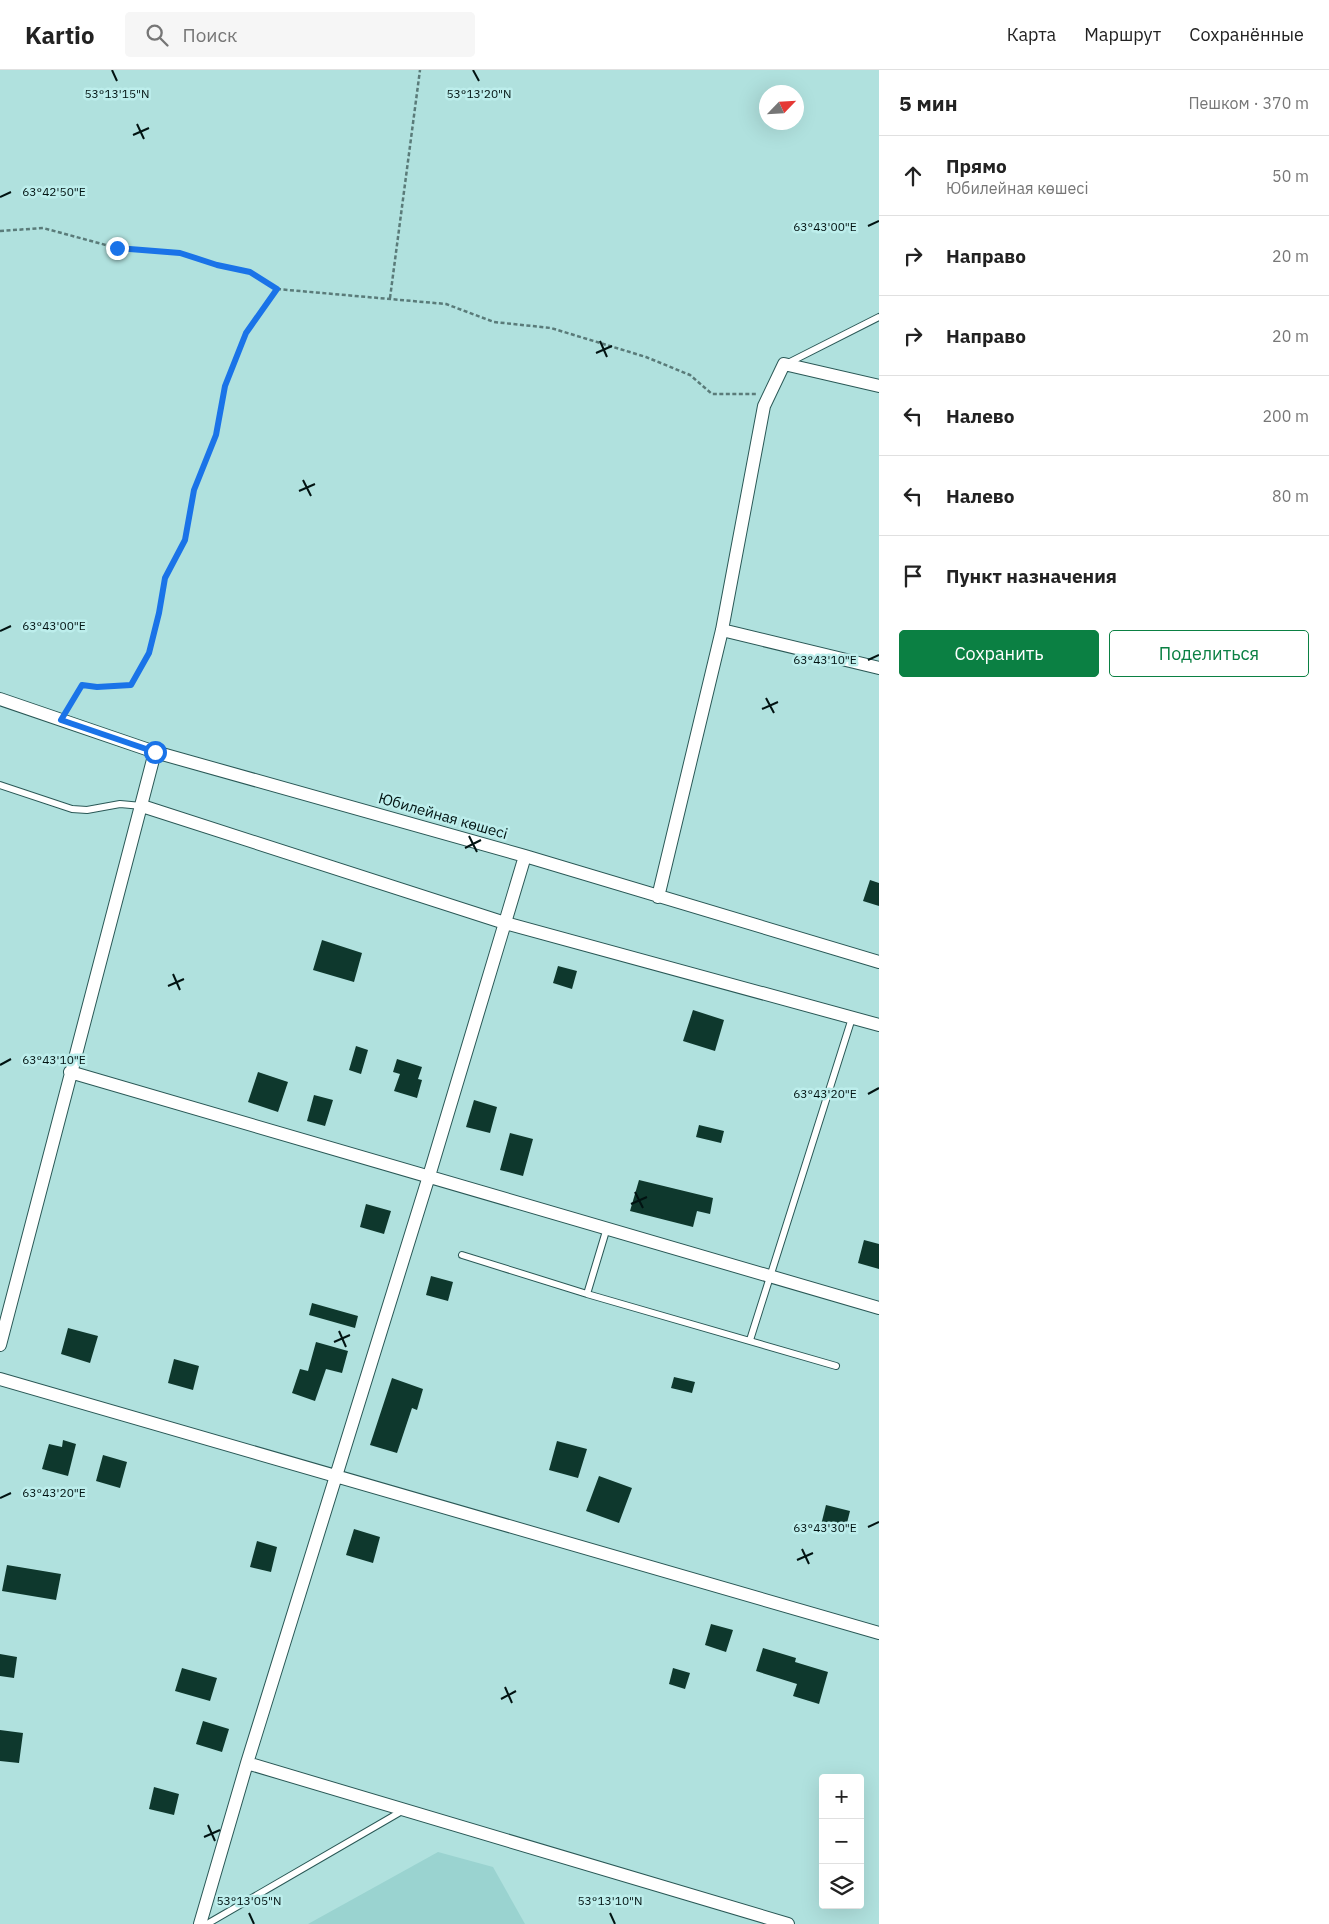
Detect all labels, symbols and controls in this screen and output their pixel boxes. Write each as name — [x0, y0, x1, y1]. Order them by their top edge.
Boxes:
search box — [125, 12, 475, 57]
text: Kartio — [25, 19, 95, 51]
icon: search — [143, 21, 171, 49]
text: Поиск — [183, 23, 238, 47]
text: Карта — [1007, 23, 1056, 46]
text: Маршрут — [1084, 23, 1161, 46]
text: Сохранённые — [1189, 23, 1304, 46]
north arrow — [759, 85, 804, 130]
text: 53°13'15"N — [84, 86, 150, 101]
text: 53°13'20"N — [446, 86, 512, 101]
text: 5 мин — [899, 89, 958, 117]
text: Пешком · 370 m — [1188, 93, 1309, 113]
text: Прямо — [946, 154, 1007, 178]
icon: ahead — [899, 162, 927, 190]
text: 50 m — [1272, 166, 1309, 186]
text: Юбилейная көшесі — [946, 178, 1088, 198]
text: 63°42'50"E — [22, 184, 86, 199]
text: 63°43'00"E — [793, 219, 857, 234]
route end — [106, 237, 129, 260]
icon: right — [899, 242, 927, 270]
text: Направо — [946, 244, 1026, 268]
text: 20 m — [1272, 246, 1309, 266]
icon: right — [899, 322, 927, 350]
text: Направо — [946, 324, 1026, 348]
text: 20 m — [1272, 326, 1309, 346]
icon: left — [899, 402, 927, 430]
text: Налево — [946, 404, 1015, 428]
text: 200 m — [1262, 406, 1309, 426]
icon: left — [899, 482, 927, 510]
text: Налево — [946, 484, 1015, 508]
text: 80 m — [1272, 486, 1309, 506]
icon: arrive — [899, 562, 927, 590]
text: Пункт назначения — [946, 564, 1117, 588]
text: 63°43'00"E — [22, 618, 86, 633]
button: Сохранить — [899, 630, 1099, 677]
button: Поделиться — [1109, 630, 1309, 677]
text: 63°43'10"E — [793, 652, 857, 667]
route start — [144, 741, 167, 764]
street label: Юбилейная көшесі — [376, 788, 510, 843]
text: 63°43'10"E — [22, 1052, 86, 1067]
text: 63°43'20"E — [793, 1086, 857, 1101]
text: 63°43'20"E — [22, 1485, 86, 1500]
text: 63°43'30"E — [793, 1520, 857, 1535]
map controls — [819, 1774, 864, 1909]
button: + — [819, 1774, 864, 1819]
button: − — [819, 1819, 864, 1864]
button: layers — [819, 1864, 864, 1909]
text: 53°13'05"N — [216, 1893, 282, 1908]
text: 53°13'10"N — [577, 1893, 643, 1908]

